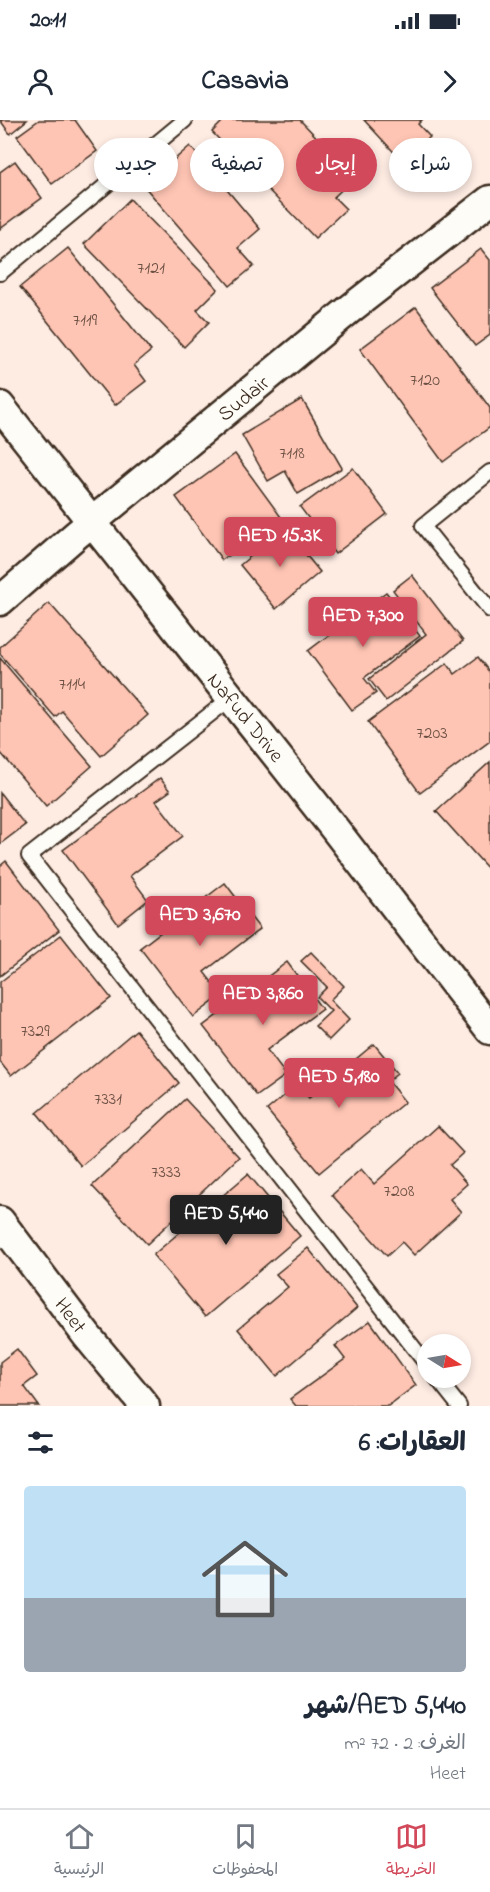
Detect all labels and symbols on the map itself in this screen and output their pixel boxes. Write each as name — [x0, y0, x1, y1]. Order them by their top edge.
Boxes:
house number: 7121 — [137, 256, 165, 282]
house number: 7119 — [73, 308, 98, 334]
house number: 7120 — [410, 368, 440, 394]
street label: Sudair — [212, 369, 277, 430]
house number: 7118 — [279, 441, 305, 467]
pin: AED 15.3K — [211, 517, 349, 568]
pin: AED 7,300 — [294, 597, 432, 648]
street label: Nafud Drive — [199, 667, 290, 770]
house number: 7114 — [59, 672, 86, 698]
house number: 7203 — [416, 721, 448, 747]
pin: AED 3,670 — [131, 896, 269, 947]
pin: AED 3,860 — [194, 975, 332, 1026]
house number: 7329 — [20, 1019, 50, 1045]
pin: AED 5,180 — [270, 1058, 408, 1109]
house number: 7331 — [94, 1087, 122, 1113]
house number: 7333 — [151, 1160, 181, 1186]
house number: 7208 — [384, 1179, 415, 1205]
pin: AED 5,440 — [157, 1195, 295, 1246]
street label: Heet — [46, 1292, 93, 1340]
north arrow — [417, 1334, 471, 1388]

